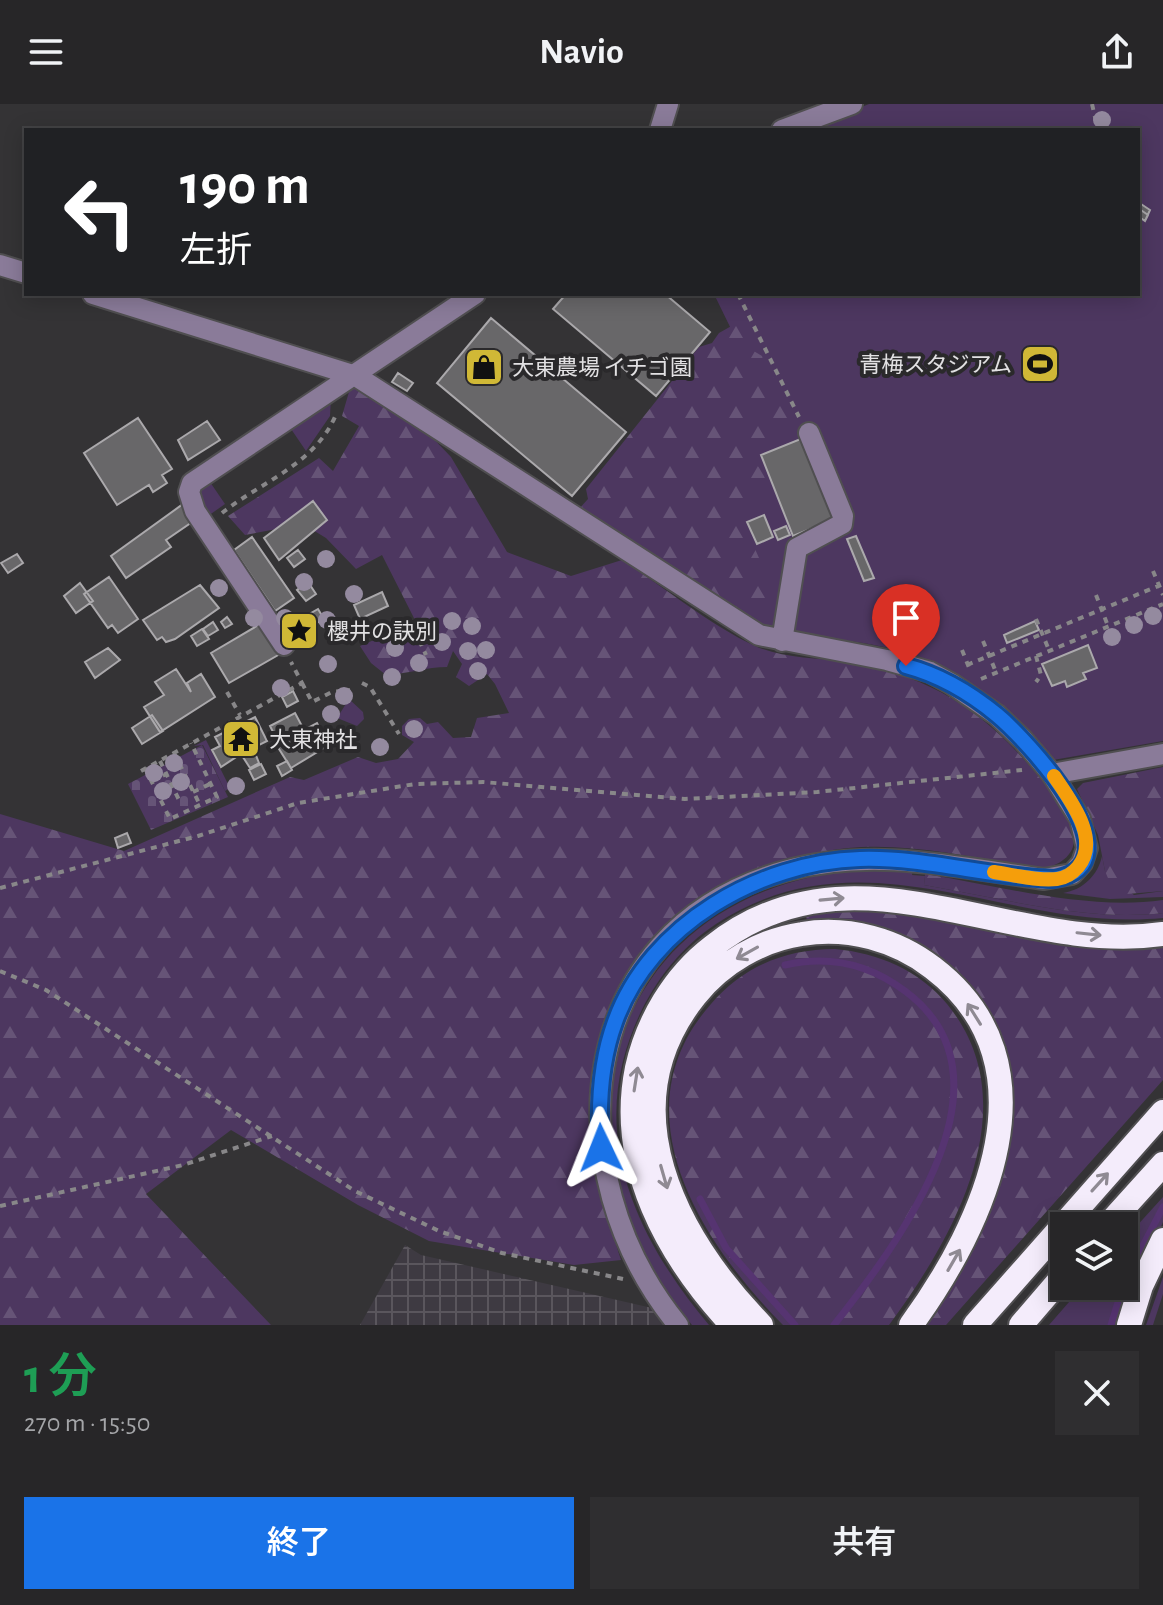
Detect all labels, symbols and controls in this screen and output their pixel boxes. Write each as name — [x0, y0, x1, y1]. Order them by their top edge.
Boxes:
icon: menu — [24, 30, 68, 74]
icon: share — [1095, 30, 1139, 74]
text: Navio — [539, 34, 624, 70]
text: 190 m — [180, 158, 310, 214]
icon: left — [48, 160, 152, 264]
text: 左折 — [180, 233, 252, 269]
sports icon: 青梅スタジアム — [1019, 343, 1061, 385]
shop icon: 大東農場 イチゴ園 — [463, 346, 505, 388]
place label: 青梅スタジアム — [860, 353, 1012, 376]
place label: 大東農場 イチゴ園 — [512, 356, 692, 379]
pin — [872, 584, 940, 666]
icon: arrive — [884, 596, 928, 640]
place icon: 櫻井の訣別 — [278, 610, 320, 652]
place label: 櫻井の訣別 — [327, 620, 437, 643]
temple icon: 大東神社 — [220, 718, 262, 760]
place label: 大東神社 — [269, 728, 357, 751]
one-way arrow — [819, 891, 845, 906]
one-way arrow — [1075, 927, 1102, 942]
one-way arrow — [736, 946, 760, 961]
one-way arrow — [966, 1003, 982, 1026]
one-way arrow — [629, 1067, 644, 1092]
position arrow — [559, 1106, 643, 1190]
one-way arrow — [657, 1164, 672, 1190]
one-way arrow — [1091, 1173, 1109, 1193]
map controls — [1050, 1212, 1138, 1300]
button: layers — [1050, 1212, 1138, 1300]
one-way arrow — [946, 1249, 962, 1272]
button: close — [1055, 1351, 1139, 1435]
text: 1 分 — [24, 1354, 97, 1402]
text: 270 m · 15:50 — [24, 1410, 150, 1436]
button: 終了 — [24, 1497, 574, 1589]
button: 共有 — [590, 1497, 1139, 1589]

